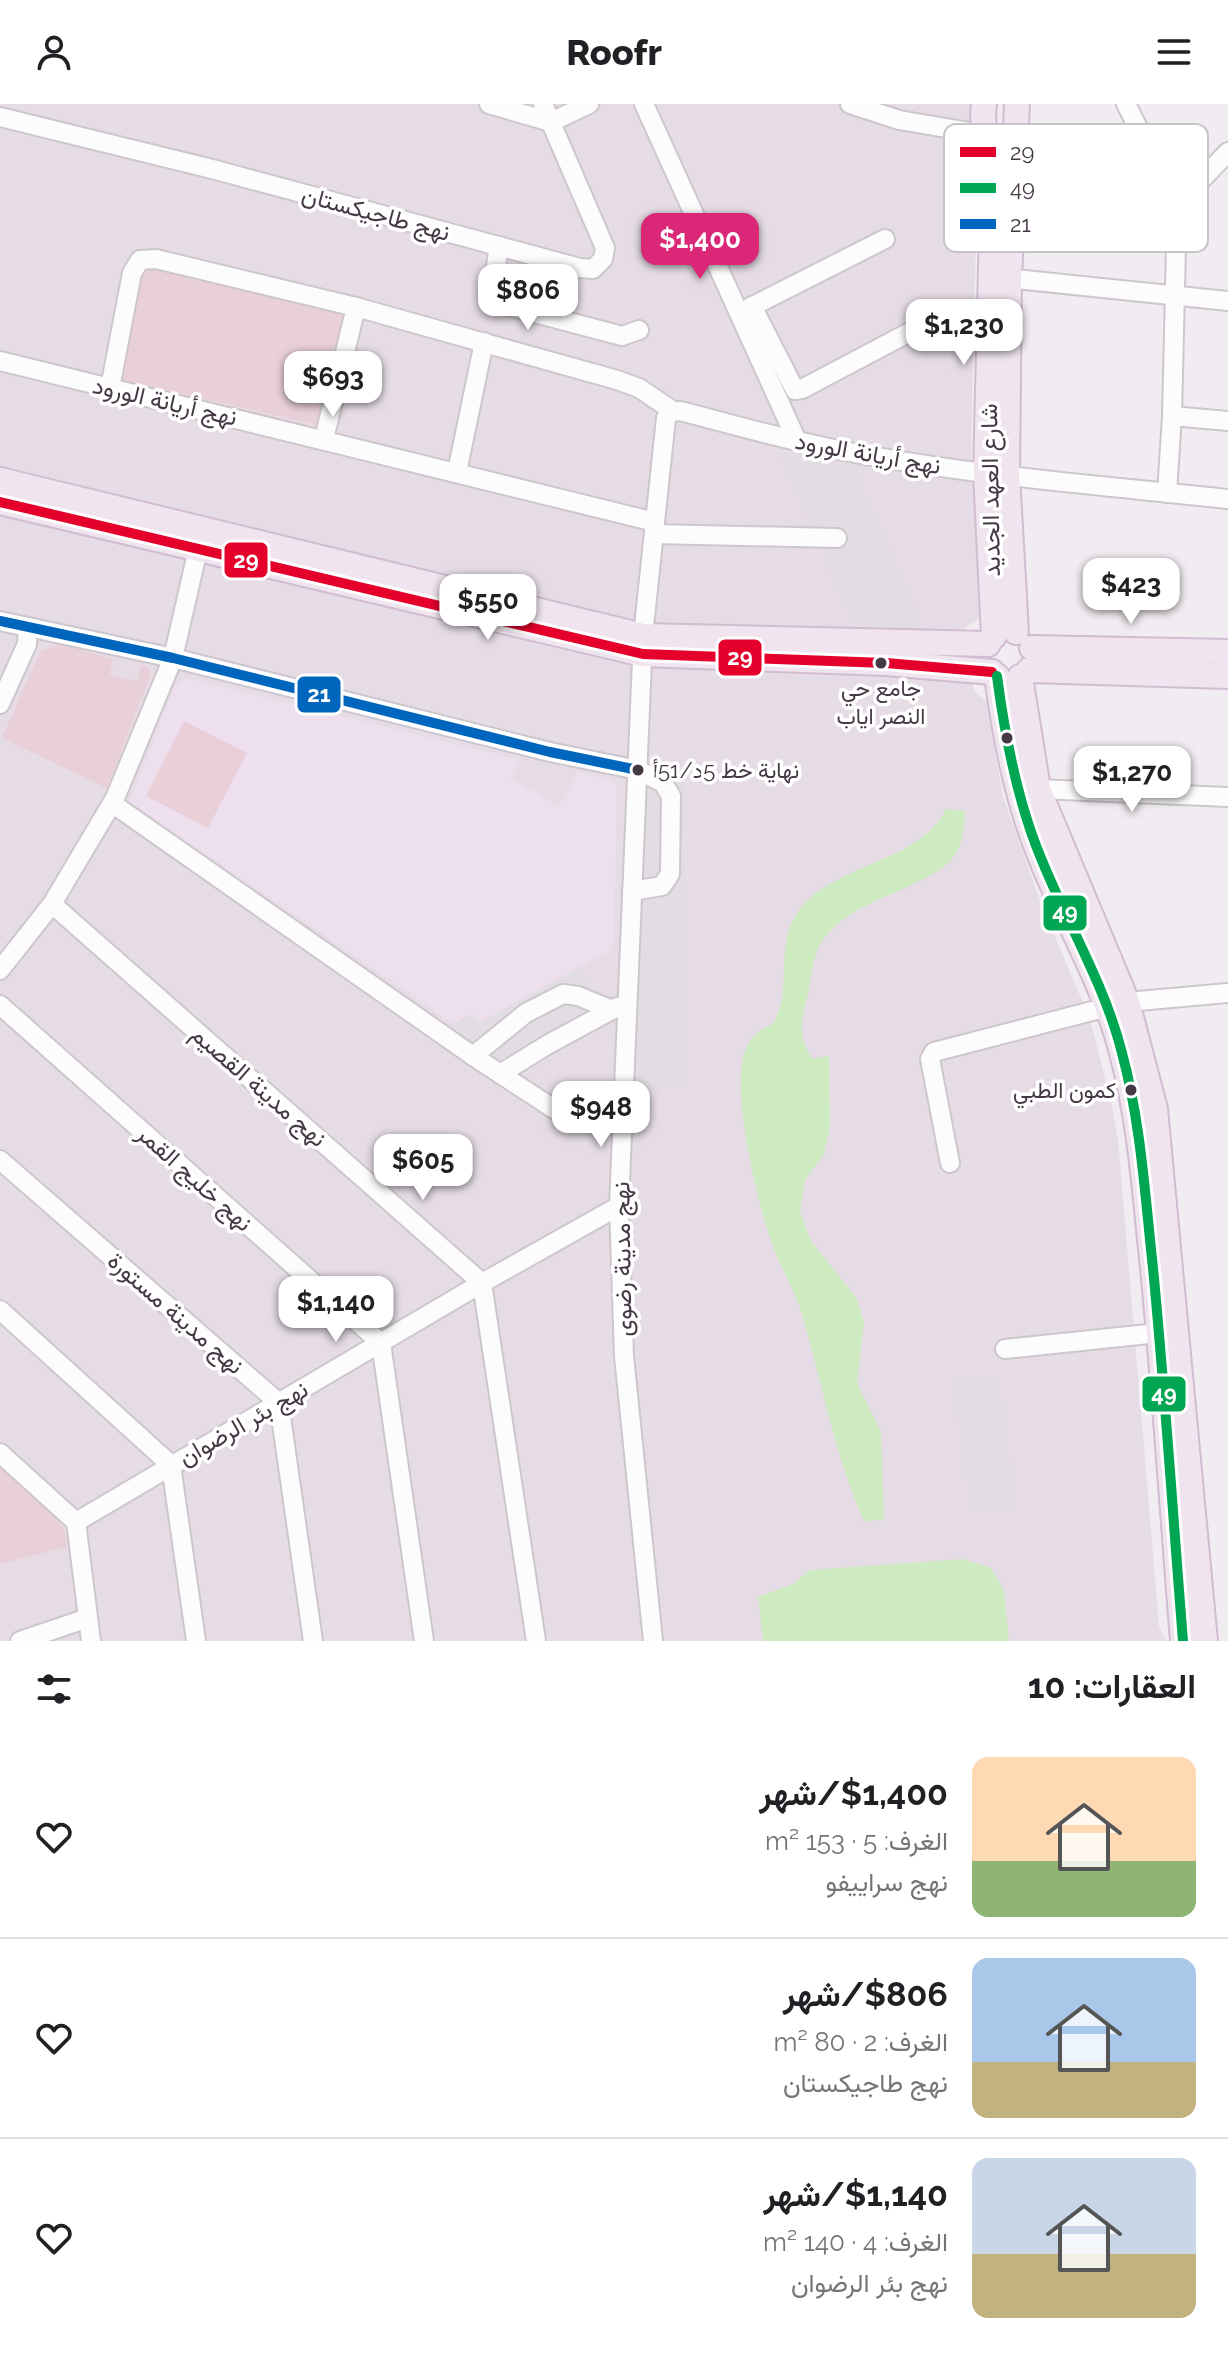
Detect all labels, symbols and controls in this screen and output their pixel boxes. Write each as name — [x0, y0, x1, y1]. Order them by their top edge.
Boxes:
icon: person — [32, 30, 76, 74]
icon: menu — [1152, 30, 1196, 74]
text: Roofr — [566, 31, 662, 73]
legend — [944, 124, 1208, 252]
text: 29 — [1010, 139, 1034, 165]
text: 49 — [1010, 175, 1035, 201]
street label: نهج طاجيكستان — [298, 179, 453, 250]
text: 21 — [1010, 211, 1031, 237]
pin: $1,400 — [635, 213, 765, 281]
text: $1,400 — [659, 224, 741, 254]
pin: $806 — [481, 264, 575, 332]
text: $806 — [496, 275, 560, 305]
pin: $1,230 — [899, 299, 1029, 367]
text: $1,230 — [924, 310, 1004, 340]
pin: $693 — [286, 351, 380, 419]
text: $693 — [302, 362, 364, 392]
street label: نهج أريانة الورود — [89, 370, 240, 435]
street label: شارع العهد الجديد — [974, 403, 1008, 577]
street label: نهج أريانة الورود — [792, 426, 943, 483]
line badge: 29 — [223, 541, 269, 579]
text: 29 — [233, 547, 259, 573]
pin: $423 — [1084, 558, 1178, 626]
text: $423 — [1101, 569, 1161, 599]
pin: $550 — [441, 574, 535, 642]
text: $550 — [457, 585, 519, 615]
line badge: 29 — [717, 638, 763, 677]
text: 29 — [727, 644, 753, 670]
marker: جامع حي النصر اياب — [873, 655, 889, 671]
line badge: 21 — [296, 675, 342, 714]
place label: جامع حي النصر اياب — [837, 675, 925, 730]
text: 21 — [307, 681, 331, 707]
unlabelled marker — [999, 730, 1015, 746]
pin: $1,270 — [1067, 746, 1197, 814]
place label: نهاية خط 5د/51أ — [653, 757, 799, 784]
text: $1,270 — [1092, 757, 1172, 787]
marker: نهاية خط 5د/51أ — [630, 762, 646, 778]
line badge: 49 — [1042, 894, 1088, 932]
text: 49 — [1052, 899, 1078, 925]
street label: نهج مدينة القصيم — [183, 1019, 333, 1155]
place label: كمون الطبي — [1013, 1077, 1116, 1109]
pin: $948 — [554, 1081, 648, 1149]
marker: كمون الطبي — [1123, 1082, 1139, 1098]
text: $948 — [570, 1092, 632, 1122]
street label: نهج خليج القمر — [129, 1118, 259, 1240]
pin: $605 — [376, 1134, 470, 1202]
text: $605 — [392, 1145, 454, 1175]
street label: نهج مدينة رضوى — [606, 1181, 641, 1337]
street label: نهج مدينة مستورة — [100, 1246, 250, 1382]
pin: $1,140 — [271, 1276, 401, 1344]
text: $1,140 — [296, 1287, 376, 1317]
street label: نهج بئر الرضوان — [173, 1374, 315, 1474]
line badge: 49 — [1141, 1375, 1187, 1413]
text: 49 — [1151, 1381, 1177, 1407]
text: العقارات: 10 — [1028, 1666, 1196, 1706]
icon: filters — [32, 1667, 76, 1711]
text: $1,400/شهر — [759, 1773, 948, 1813]
icon: home — [1036, 1789, 1132, 1885]
icon: heart — [32, 1815, 76, 1859]
text: الغرف: 5 · 153 m² — [765, 1826, 948, 1856]
text: نهج سراييفو — [825, 1867, 948, 1897]
text: $806/شهر — [783, 1974, 948, 2014]
icon: home — [1036, 1990, 1132, 2086]
icon: heart — [32, 2016, 76, 2060]
text: الغرف: 2 · 80 m² — [774, 2027, 948, 2057]
text: نهج طاجيكستان — [783, 2068, 948, 2098]
text: $1,140/شهر — [763, 2174, 948, 2214]
icon: home — [1036, 2190, 1132, 2286]
icon: heart — [32, 2216, 76, 2260]
text: الغرف: 4 · 140 m² — [763, 2227, 948, 2257]
text: نهج بئر الرضوان — [791, 2268, 948, 2298]

